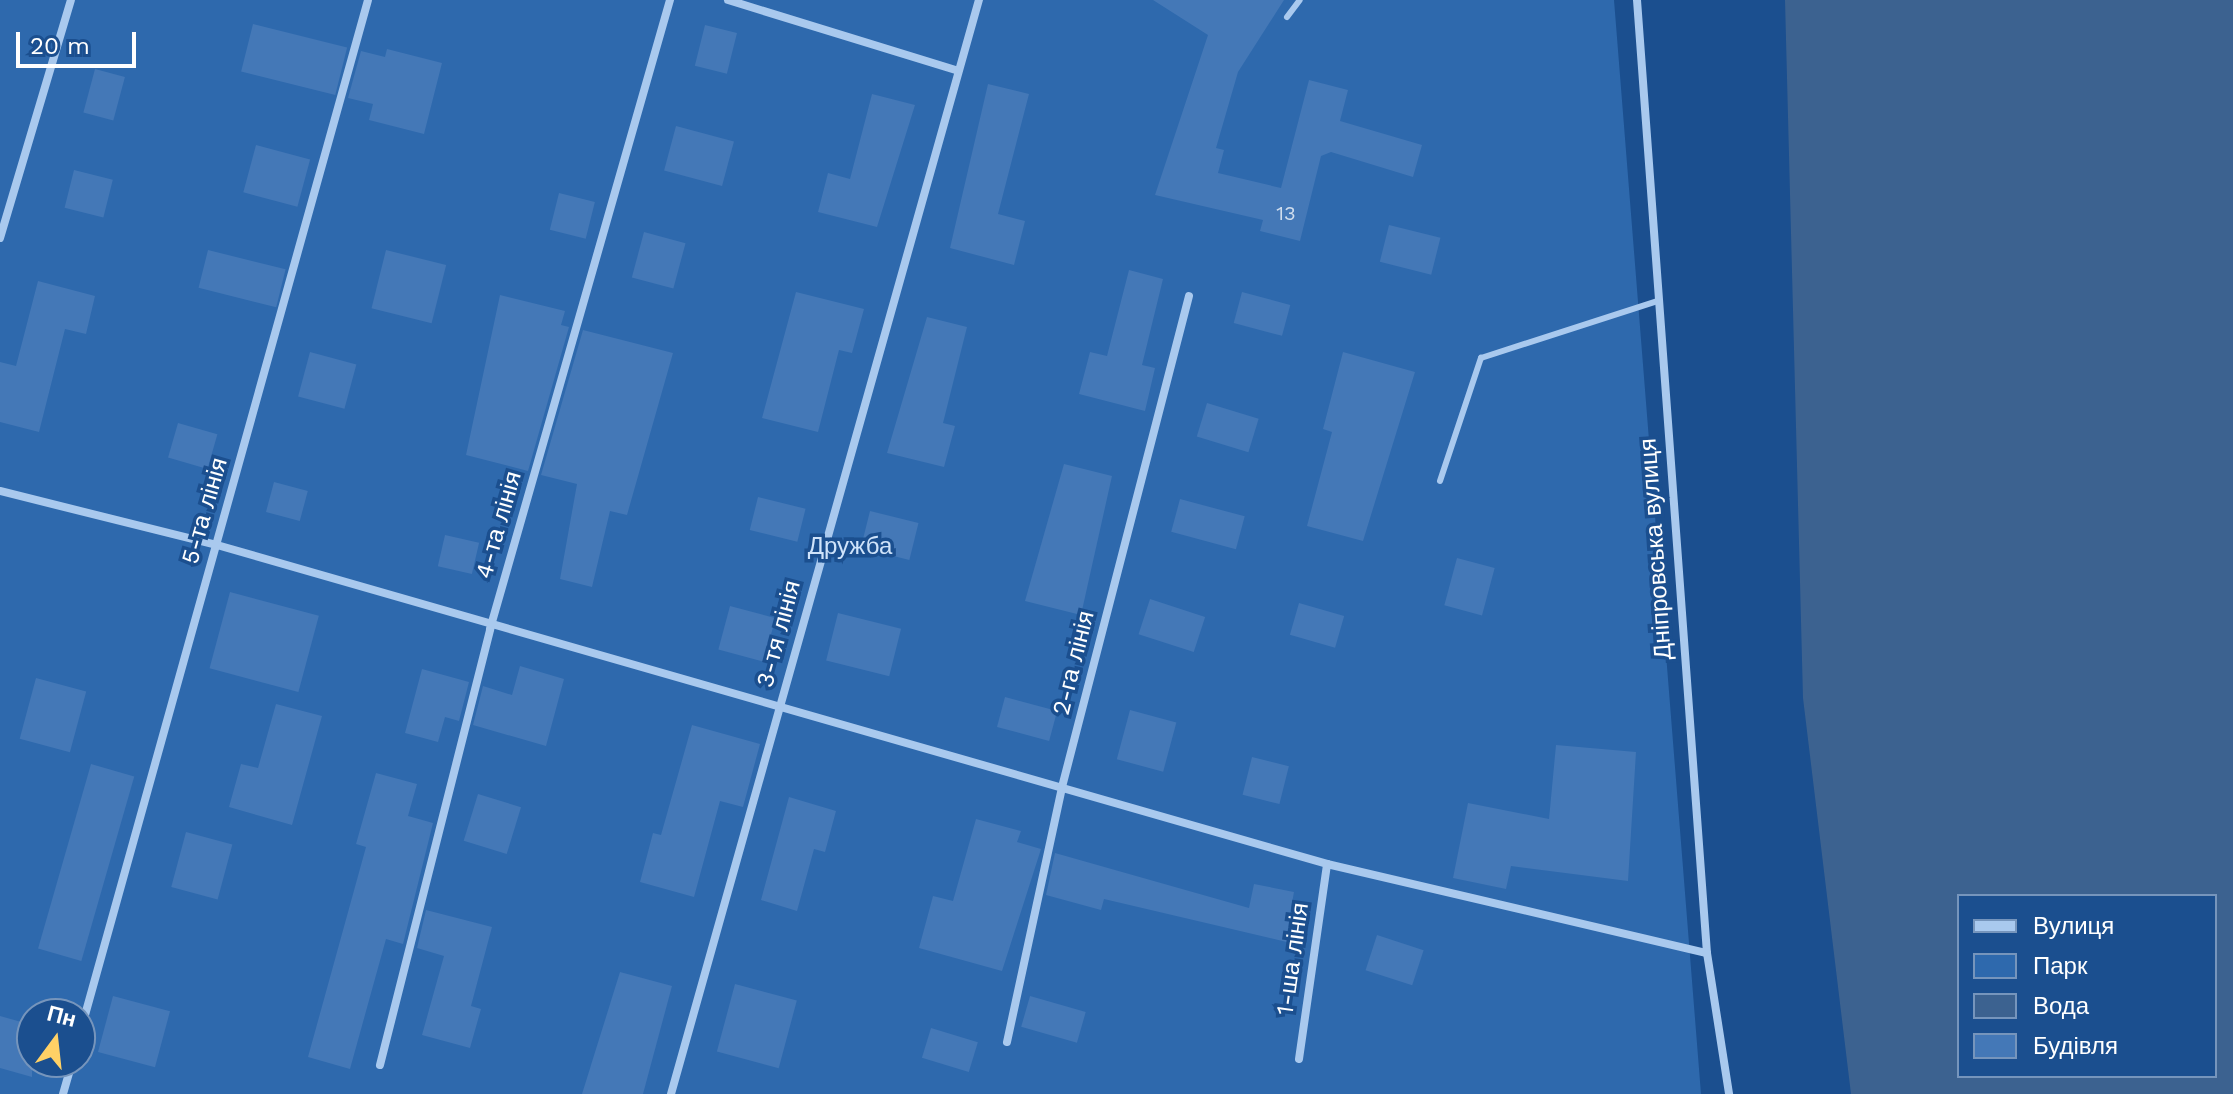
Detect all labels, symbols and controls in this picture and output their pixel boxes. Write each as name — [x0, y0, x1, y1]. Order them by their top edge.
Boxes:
scale bar — [20, 16, 140, 66]
text: 20 m — [30, 32, 90, 60]
house number: 13 — [1276, 201, 1296, 225]
street label: Дніпровська вулиця — [1634, 437, 1678, 661]
street label: 5-та лінія — [176, 454, 234, 568]
street label: 4-та лінія — [470, 468, 528, 582]
park label: Дружба — [808, 533, 892, 561]
street label: 3-тя лінія — [751, 577, 807, 691]
street label: 2-га лінія — [1047, 608, 1101, 718]
legend — [1957, 894, 2217, 1078]
street label: 1-ша лінія — [1271, 901, 1315, 1017]
text: Вулиця — [2033, 912, 2114, 940]
text: Парк — [2033, 952, 2087, 980]
text: Вода — [2033, 992, 2089, 1020]
north arrow — [16, 998, 96, 1078]
text: Пн — [45, 1000, 79, 1032]
text: Будівля — [2033, 1032, 2118, 1060]

